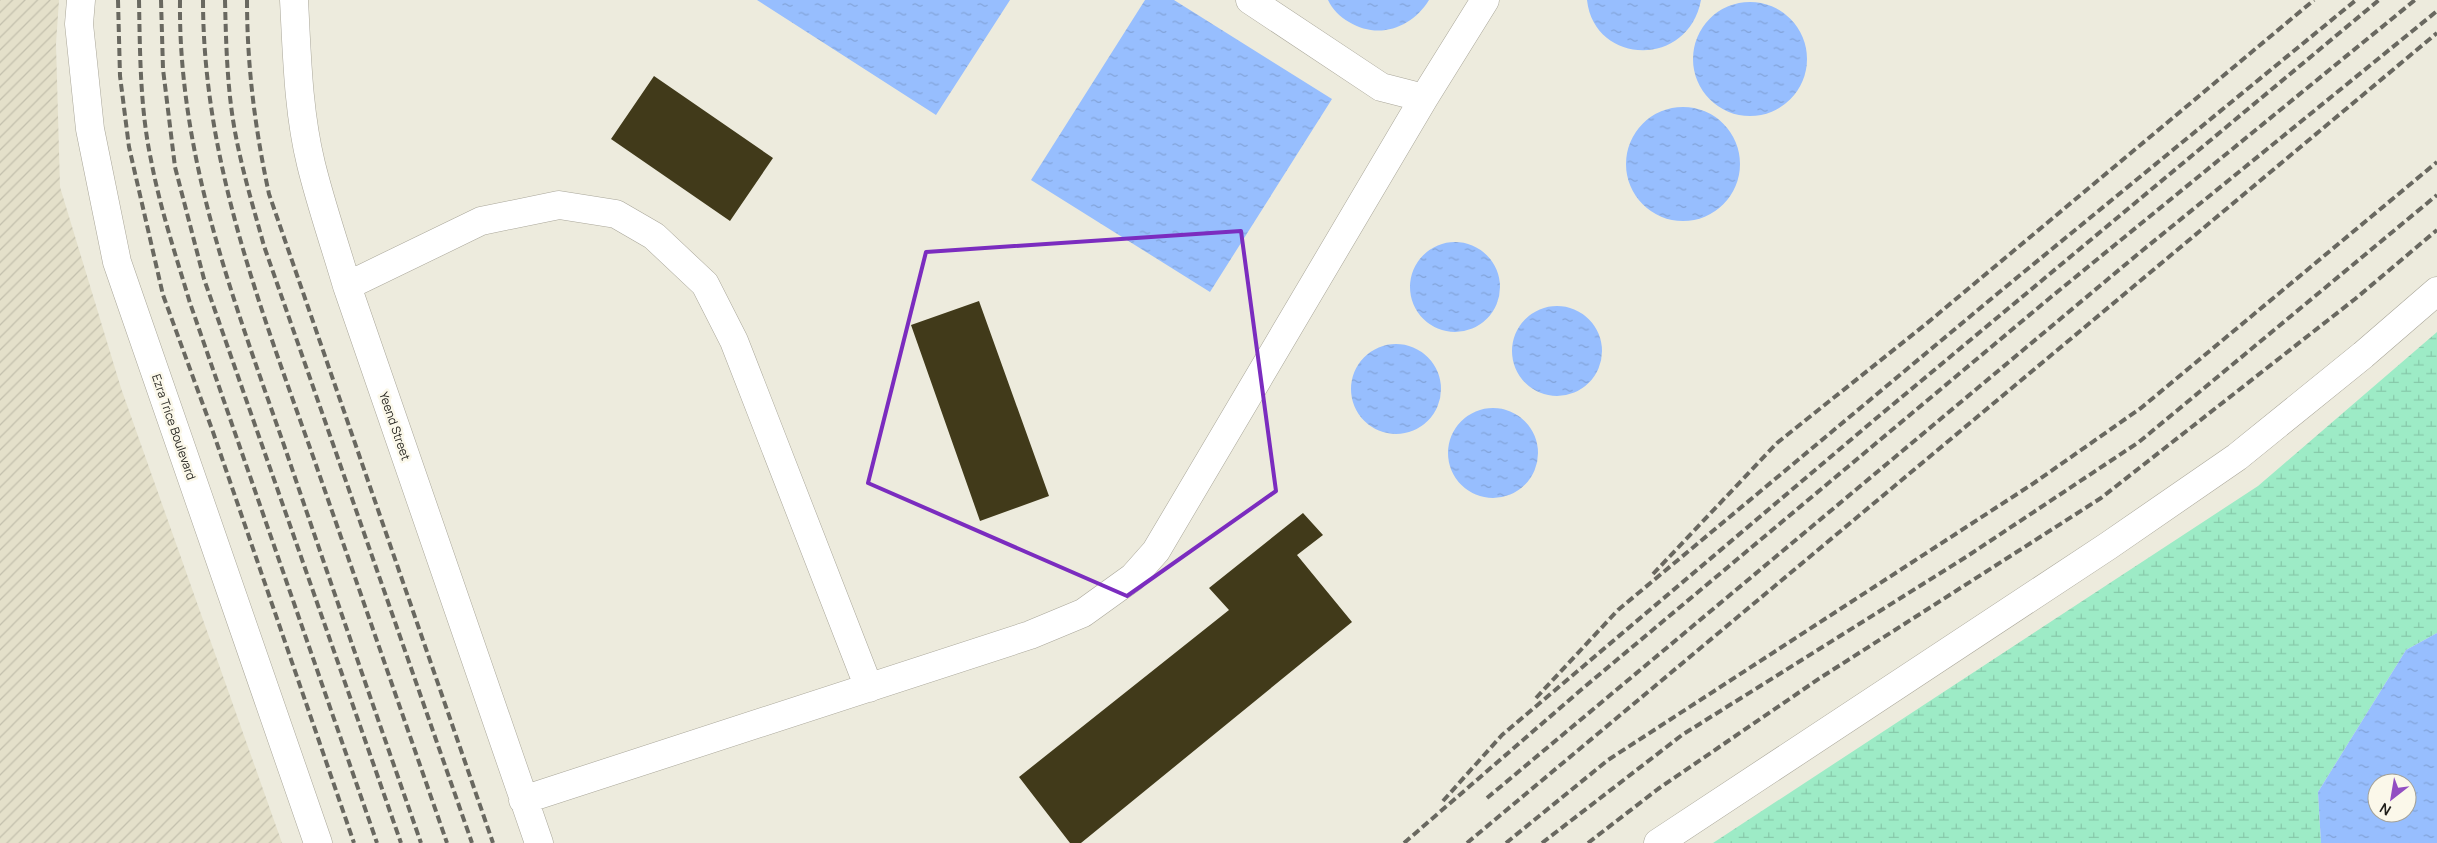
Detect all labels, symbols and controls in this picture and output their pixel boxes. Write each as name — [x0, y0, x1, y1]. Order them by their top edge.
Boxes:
street label: Ezra Trice Boulevard — [148, 372, 200, 482]
street label: Yeend Street — [375, 389, 415, 463]
north arrow — [2367, 773, 2417, 823]
text: N — [2376, 799, 2394, 820]

